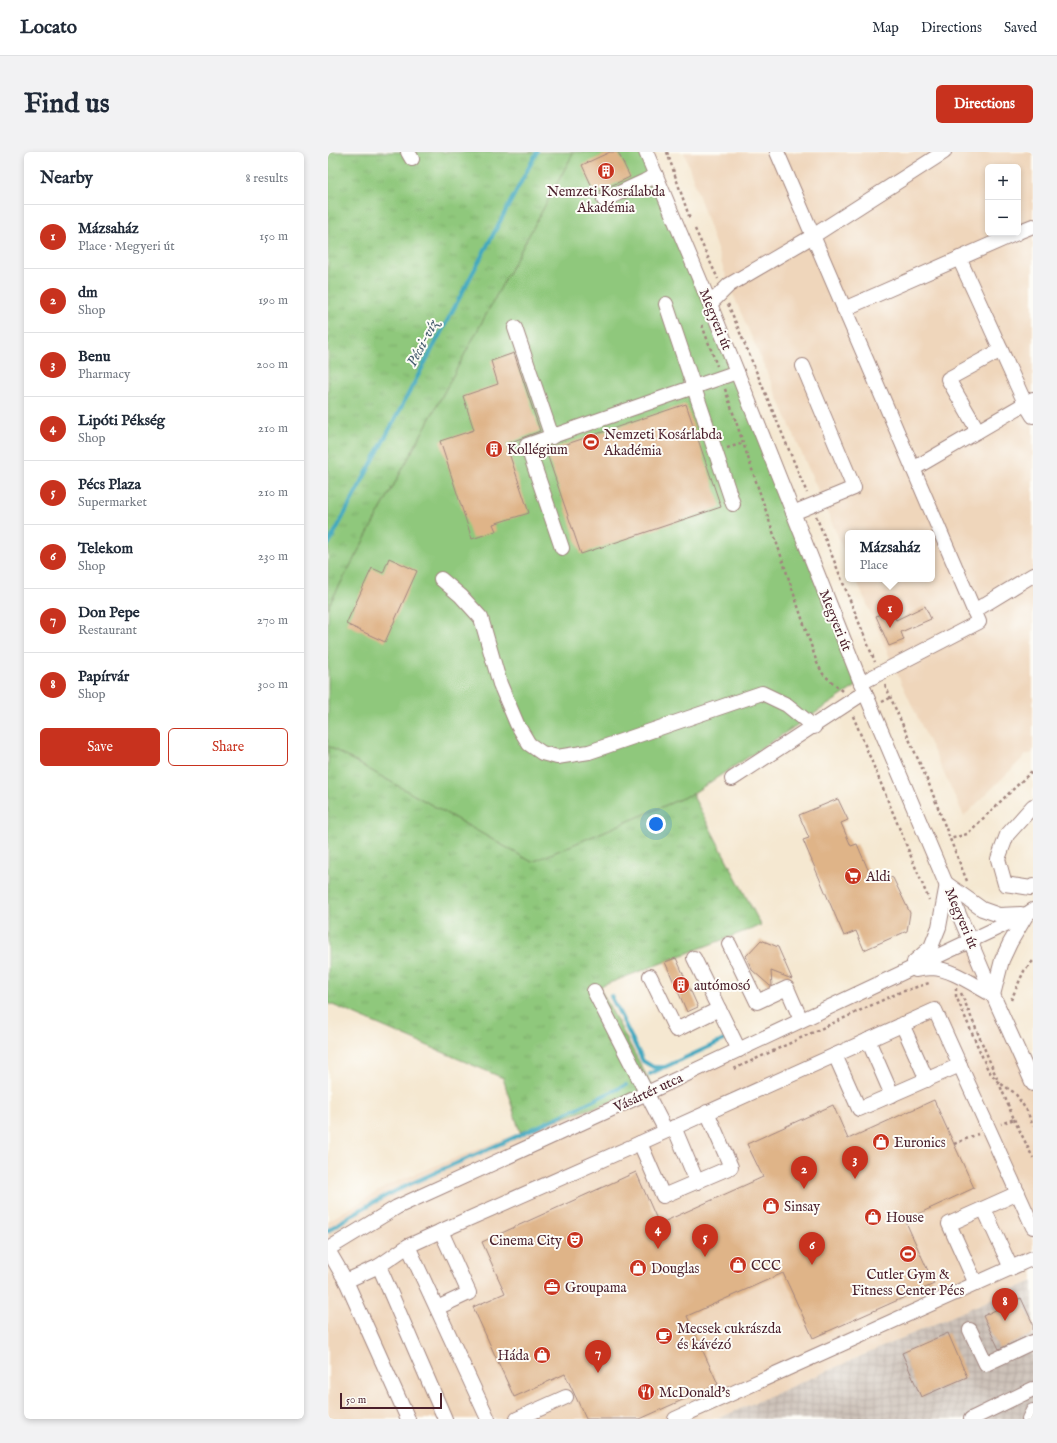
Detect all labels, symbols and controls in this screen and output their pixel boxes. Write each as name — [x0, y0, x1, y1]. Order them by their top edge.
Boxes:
text: Locato — [20, 16, 77, 40]
text: Map — [872, 19, 899, 37]
text: Directions — [921, 19, 982, 37]
text: Saved — [1004, 19, 1037, 37]
button: Directions — [936, 85, 1033, 123]
text: Find us — [24, 87, 110, 122]
building icon: Nemzeti Kosrálabda Akadémia — [596, 161, 616, 181]
map controls — [985, 164, 1021, 236]
button: + — [985, 164, 1021, 200]
text: Nearby — [40, 168, 93, 189]
text: 8 results — [245, 170, 288, 187]
place label: Nemzeti Kosrálabda Akadémia — [547, 183, 666, 217]
button: − — [985, 200, 1021, 236]
text: Mázsaház — [78, 219, 139, 238]
text: 1 — [51, 228, 55, 245]
text: 150 m — [259, 228, 288, 245]
text: Place · Megyeri út — [78, 238, 175, 255]
text: dm — [78, 283, 98, 302]
street label: Megyeri út — [695, 286, 736, 353]
text: 2 — [50, 292, 56, 309]
text: 190 m — [258, 292, 288, 309]
text: Shop — [78, 302, 106, 319]
water label: Pécsi-víz — [402, 315, 443, 370]
text: Benu — [78, 347, 110, 366]
text: 3 — [51, 356, 55, 373]
text: 200 m — [256, 356, 288, 373]
text: Pharmacy — [78, 366, 130, 383]
text: Lipóti Pékség — [78, 411, 165, 430]
text: 4 — [50, 420, 56, 437]
text: 210 m — [258, 420, 288, 437]
place label: Nemzeti Kosárlabda Akadémia — [603, 426, 723, 460]
text: Shop — [78, 430, 106, 447]
sports icon: Nemzeti Kosárlabda Akadémia — [581, 432, 601, 452]
building icon: Kollégium — [484, 439, 504, 459]
place label: Kollégium — [507, 441, 568, 459]
text: Pécs Plaza — [78, 475, 141, 494]
text: 5 — [51, 484, 55, 501]
text: 210 m — [258, 484, 288, 501]
text: Supermarket — [78, 494, 147, 511]
popup — [845, 530, 935, 582]
text: Mázsaház — [860, 538, 920, 557]
text: Telekom — [78, 539, 133, 558]
text: 6 — [50, 548, 56, 565]
text: 230 m — [258, 548, 288, 565]
text: Place — [860, 557, 888, 574]
text: Shop — [78, 558, 106, 575]
street label: Megyeri út — [815, 587, 856, 654]
pin: 1 — [877, 595, 903, 628]
text: Don Pepe — [78, 603, 140, 622]
text: 7 — [50, 612, 56, 629]
text: 270 m — [257, 612, 288, 629]
text: Restaurant — [78, 622, 137, 639]
text: Papírvár — [78, 667, 129, 686]
text: 8 — [50, 676, 56, 693]
text: 300 m — [257, 676, 288, 693]
text: Shop — [78, 686, 106, 703]
button: Save — [40, 728, 160, 766]
button: Share — [168, 728, 288, 766]
your location — [646, 814, 666, 834]
supermarket icon: Aldi — [843, 866, 863, 886]
place label: Aldi — [865, 868, 891, 886]
street label: Megyeri út — [940, 885, 982, 952]
building icon: autómosó — [671, 975, 691, 995]
place label: autómosó — [694, 977, 751, 995]
street label: Vásártér utca — [610, 1069, 687, 1117]
shop icon: Euronics — [871, 1132, 891, 1152]
place label: Euronics — [894, 1134, 946, 1152]
pin: 3 — [842, 1146, 868, 1179]
pin: 2 — [791, 1156, 817, 1189]
shop icon: Sinsay — [761, 1196, 781, 1216]
place label: Sinsay — [784, 1198, 820, 1216]
shop icon: House — [863, 1207, 883, 1227]
place label: House — [886, 1209, 924, 1227]
pin: 4 — [645, 1216, 671, 1249]
pin: 5 — [692, 1224, 718, 1257]
theatre icon: Cinema City — [565, 1230, 585, 1250]
place label: Cinema City — [489, 1232, 562, 1250]
pin: 6 — [799, 1232, 825, 1265]
sports icon: Cutler Gym & Fitness Center Pécs — [898, 1244, 918, 1264]
shop icon: CCC — [728, 1255, 748, 1275]
place label: CCC — [751, 1257, 781, 1275]
shop icon: Douglas — [628, 1258, 648, 1278]
place label: Douglas — [651, 1260, 699, 1278]
place label: Cutler Gym & Fitness Center Pécs — [852, 1266, 964, 1300]
office icon: Groupama — [542, 1277, 562, 1297]
place label: Groupama — [565, 1279, 627, 1297]
pin: 8 — [992, 1288, 1018, 1321]
place label: Mecsek cukrászda és kávézó — [677, 1320, 782, 1354]
cafe icon: Mecsek cukrászda és kávézó — [654, 1326, 674, 1346]
pin: 7 — [585, 1340, 611, 1373]
shop icon: Háda — [532, 1345, 552, 1365]
place label: Háda — [497, 1347, 530, 1365]
restaurant icon: McDonald's — [636, 1382, 656, 1402]
place label: McDonald's — [659, 1384, 730, 1402]
scale bar — [340, 1391, 442, 1410]
text: 50 m — [346, 1393, 366, 1407]

